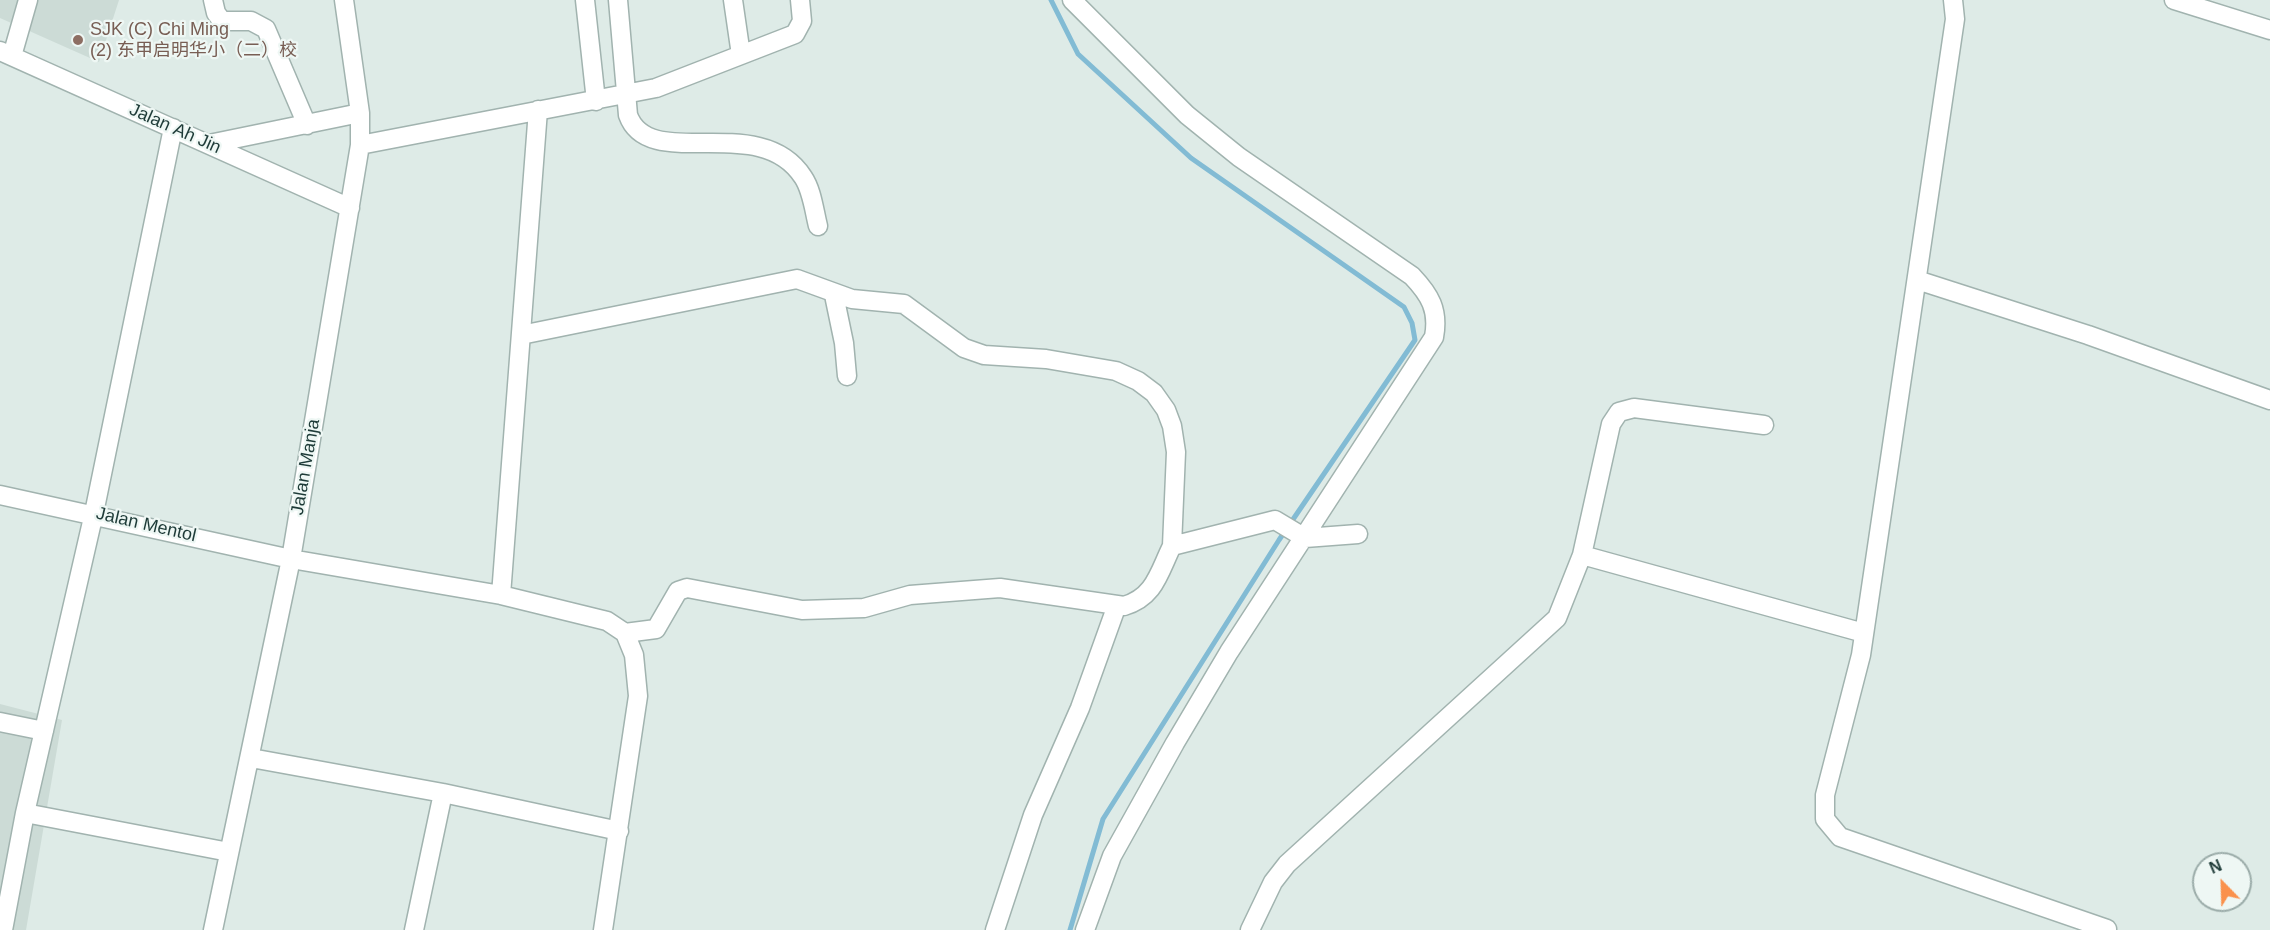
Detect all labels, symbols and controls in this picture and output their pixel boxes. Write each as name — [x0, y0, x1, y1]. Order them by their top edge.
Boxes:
place label: SJK (C) Chi Ming (2) 东甲启明华小（二）校 — [90, 19, 297, 62]
marker: SJK (C) Chi Ming (2) 东甲启明华小（二）校 — [71, 33, 85, 47]
street label: Jalan Ah Jin — [126, 99, 224, 159]
street label: Jalan Manja — [287, 417, 325, 517]
street label: Jalan Mentol — [94, 503, 198, 547]
north arrow — [2192, 852, 2252, 912]
text: N — [2207, 857, 2224, 877]

